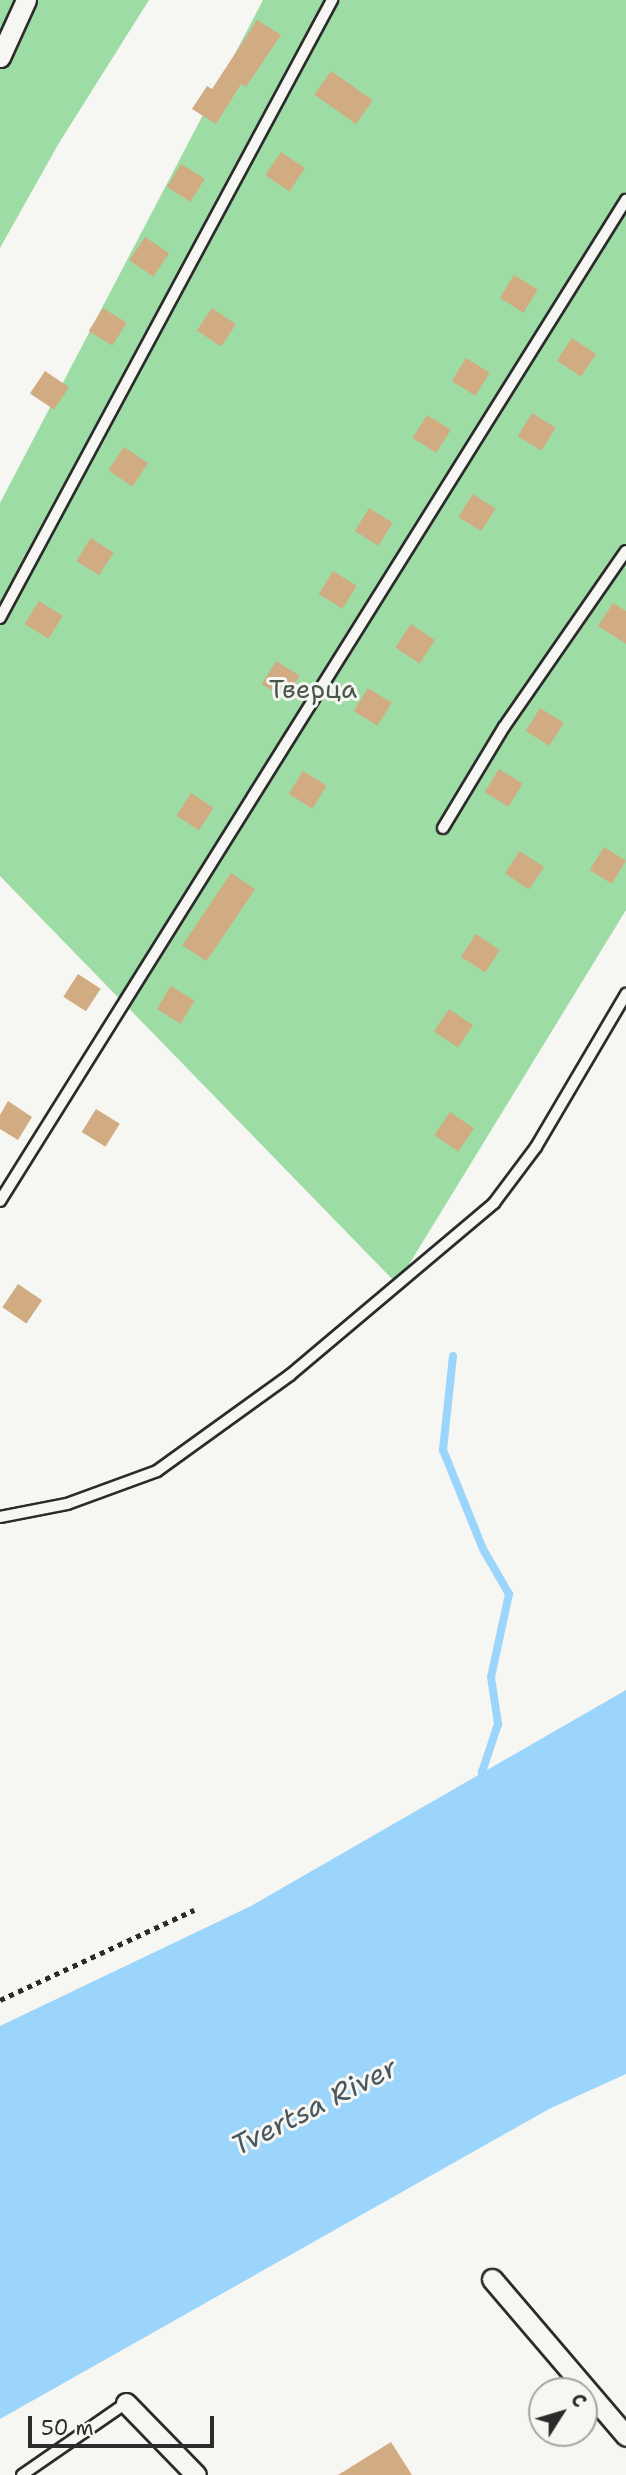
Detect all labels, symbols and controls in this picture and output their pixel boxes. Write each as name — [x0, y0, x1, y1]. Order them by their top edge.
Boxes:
park label: Тверца — [269, 673, 357, 705]
water label: Tvertsa River — [226, 2050, 402, 2162]
north arrow — [528, 2377, 598, 2447]
text: С — [565, 2388, 592, 2412]
scale bar — [32, 2402, 217, 2446]
text: 50 m — [41, 2414, 94, 2442]

